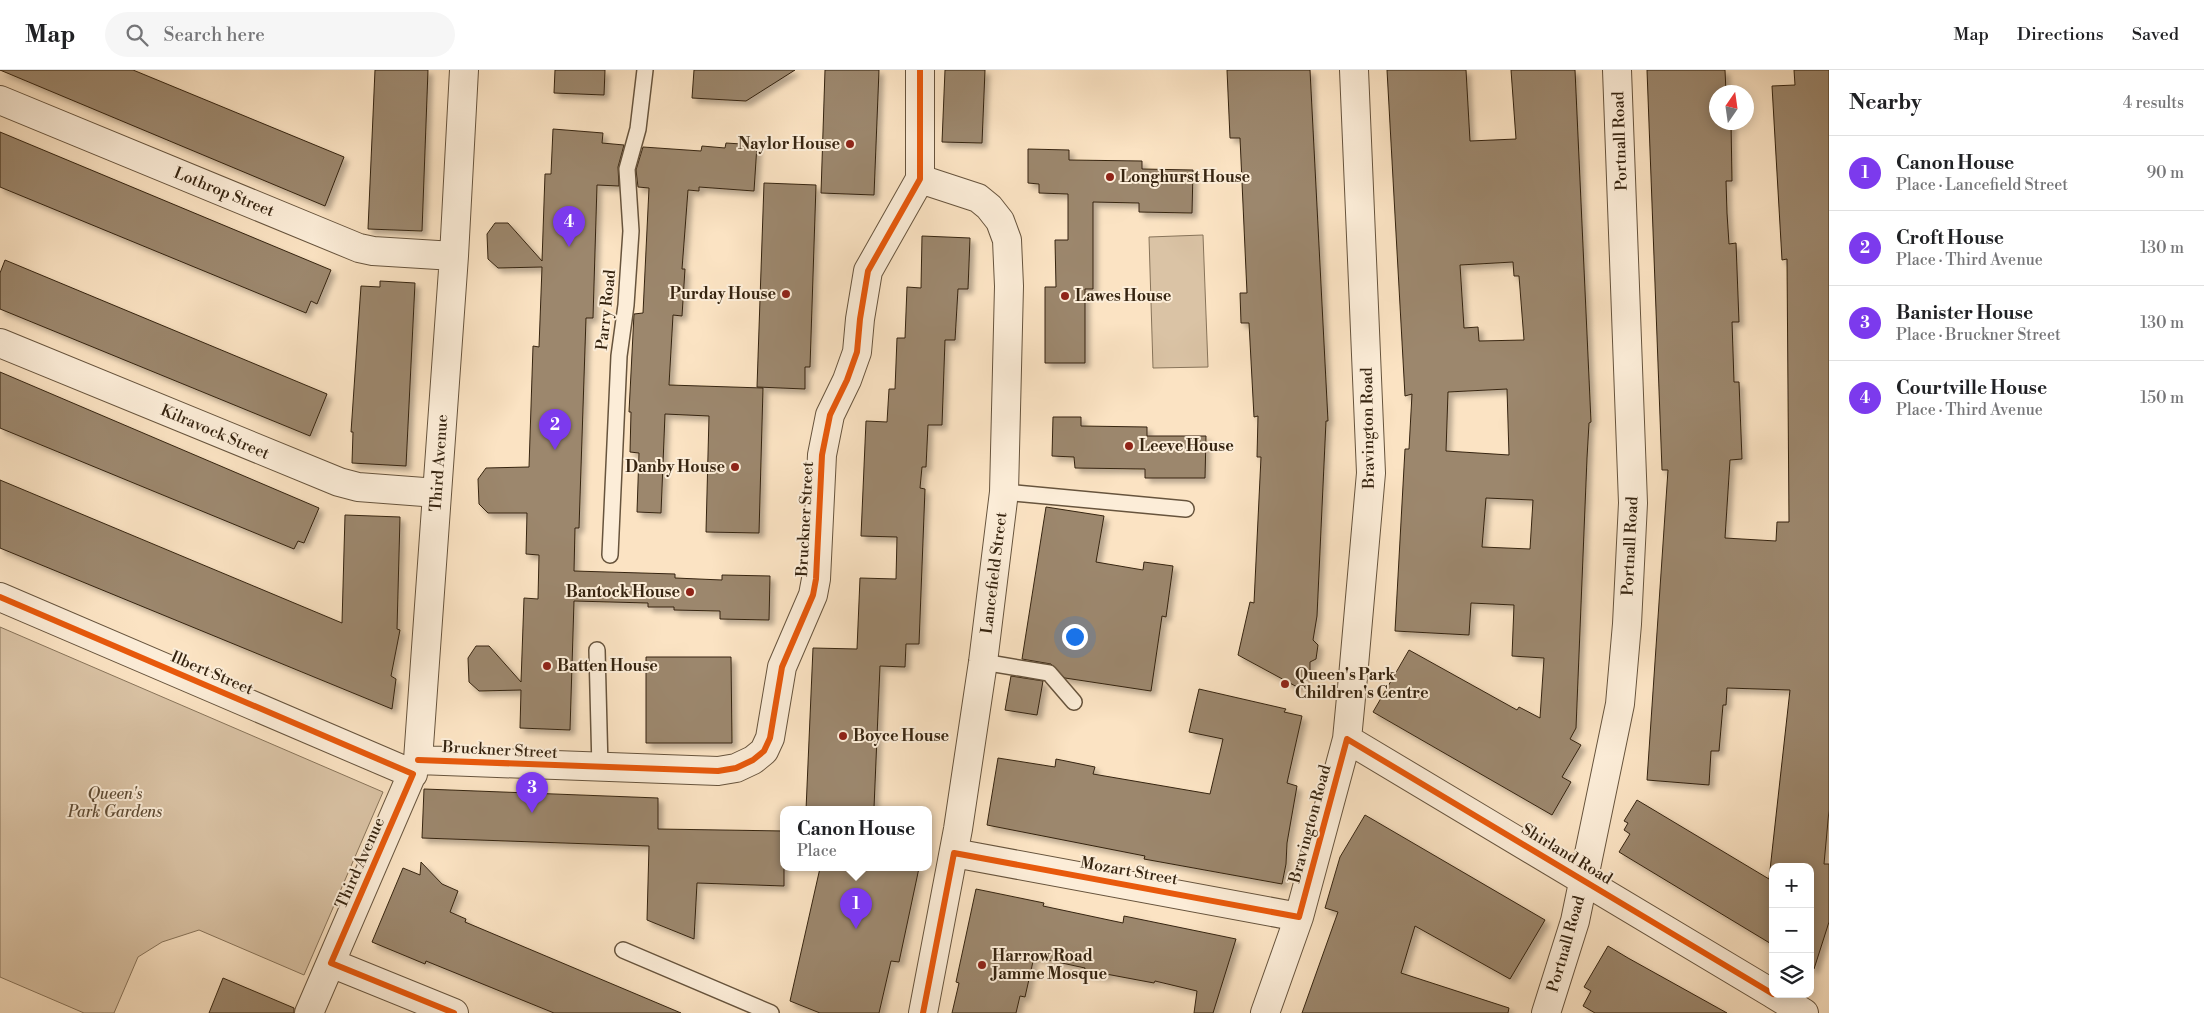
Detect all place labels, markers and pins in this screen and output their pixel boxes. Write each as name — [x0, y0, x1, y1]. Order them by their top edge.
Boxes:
place label: Naylor House — [738, 134, 840, 154]
marker: Naylor House — [844, 138, 856, 150]
place label: Longhurst House — [1120, 167, 1251, 187]
marker: Longhurst House — [1104, 171, 1116, 183]
pin: 4 — [553, 206, 585, 247]
place label: Purday House — [670, 284, 776, 304]
place label: Lawes House — [1075, 286, 1172, 306]
marker: Purday House — [780, 288, 792, 300]
marker: Lawes House — [1059, 290, 1071, 302]
pin: 2 — [539, 409, 571, 450]
place label: Leeve House — [1139, 436, 1234, 456]
marker: Leeve House — [1123, 440, 1135, 452]
place label: Danby House — [625, 457, 725, 477]
marker: Danby House — [729, 461, 741, 473]
place label: Bantock House — [566, 582, 680, 602]
marker: Bantock House — [684, 586, 696, 598]
place label: Batten House — [557, 656, 658, 676]
marker: Batten House — [541, 660, 553, 672]
place label: Queen's Park Children's Centre — [1295, 665, 1429, 703]
marker: Queen's Park Children's Centre — [1279, 678, 1291, 690]
place label: Boyce House — [853, 726, 950, 746]
marker: Boyce House — [837, 730, 849, 742]
pin: 3 — [516, 772, 548, 813]
pin: 1 — [840, 888, 872, 929]
place label: Harrow Road Jamme Mosque — [990, 946, 1108, 984]
marker: Harrow Road Jamme Mosque — [976, 959, 988, 971]

